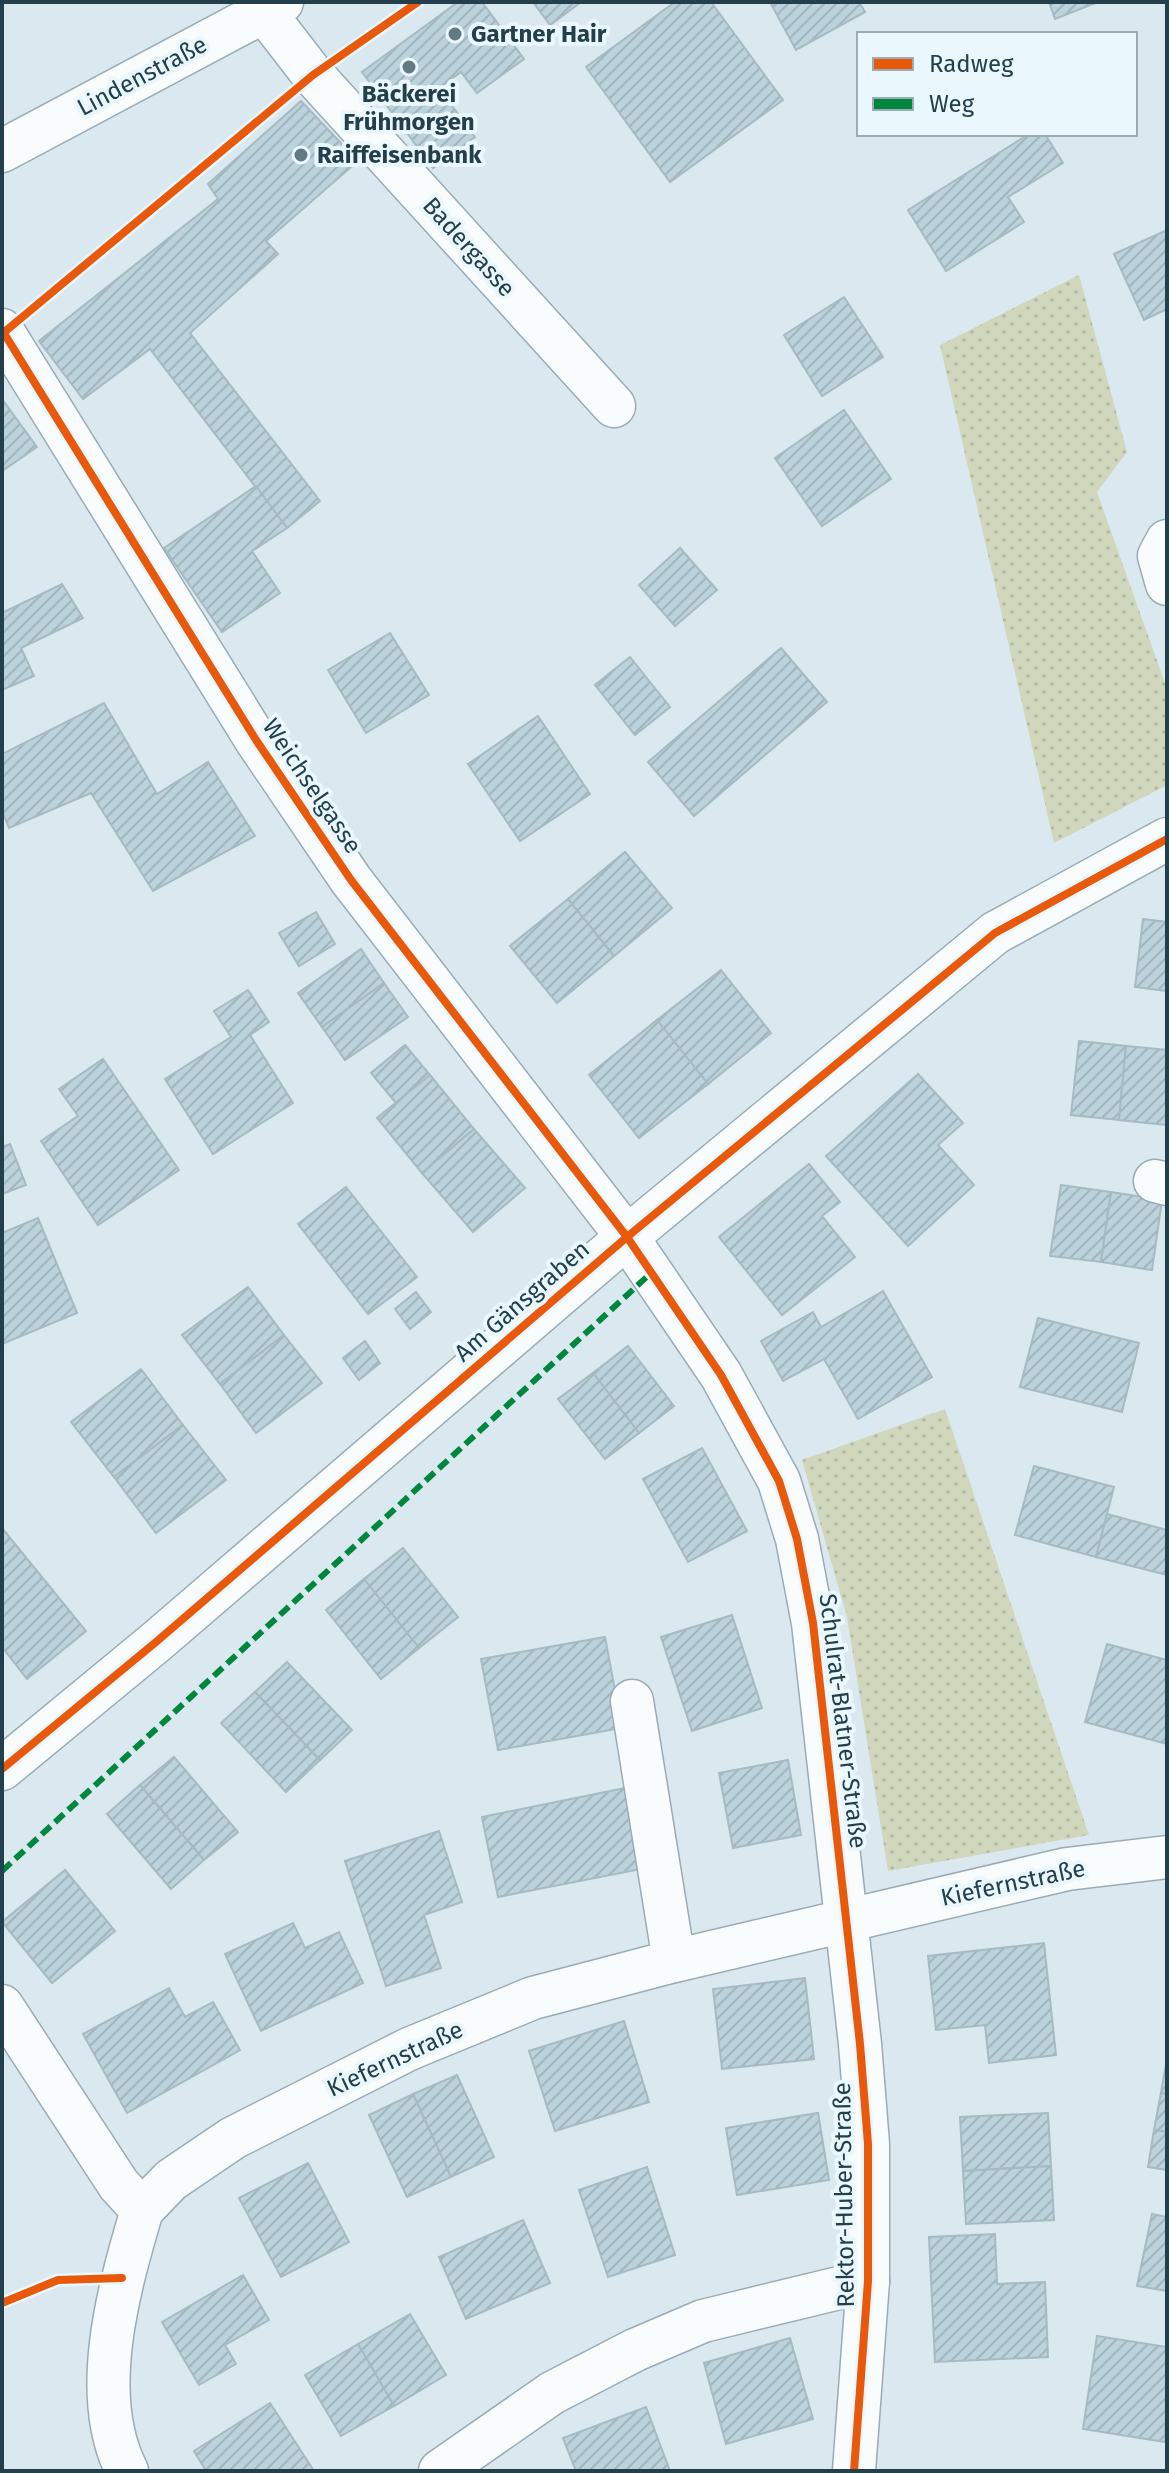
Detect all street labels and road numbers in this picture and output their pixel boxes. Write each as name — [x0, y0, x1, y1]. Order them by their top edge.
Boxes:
street label: Lindenstraße — [72, 30, 212, 122]
street label: Badergasse — [417, 192, 521, 302]
street label: Weichselgasse — [257, 713, 367, 859]
street label: Am Gänsgraben — [449, 1235, 595, 1367]
street label: Schulrat-Blatner-Straße — [813, 1592, 873, 1850]
street label: Kiefernstraße — [938, 1854, 1088, 1912]
street label: Kiefernstraße — [323, 2015, 467, 2103]
street label: Rektor-Huber-Straße — [828, 2082, 860, 2308]

